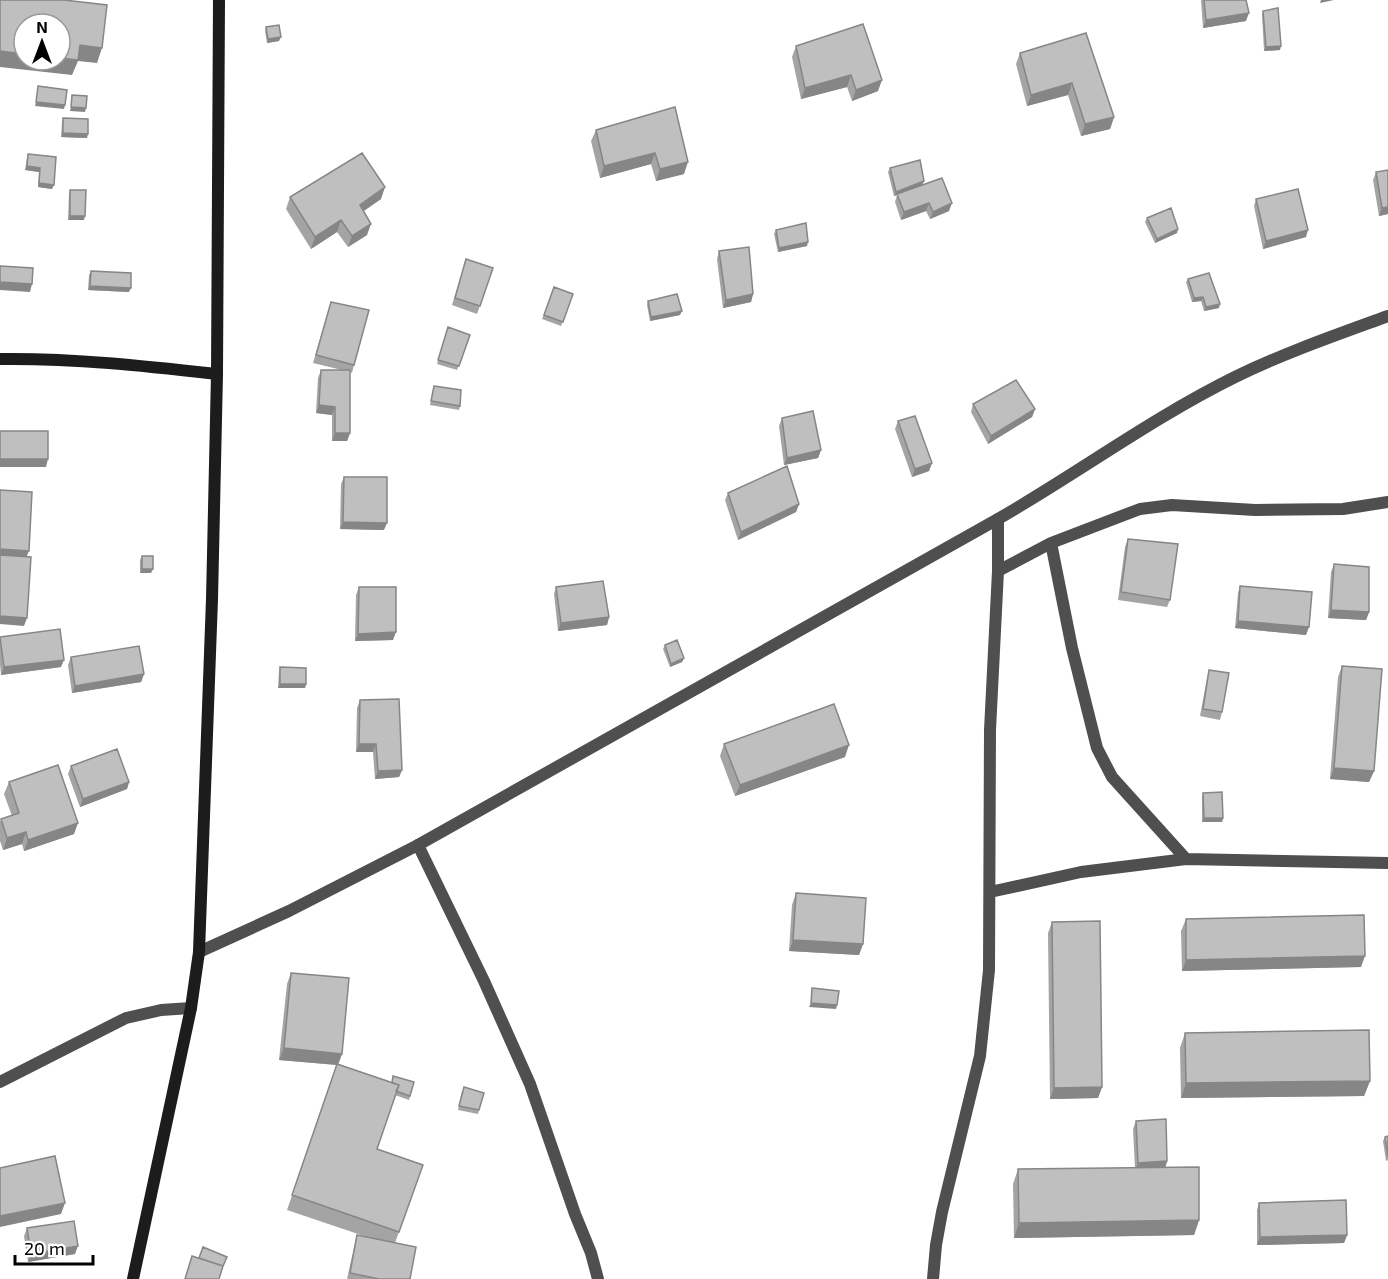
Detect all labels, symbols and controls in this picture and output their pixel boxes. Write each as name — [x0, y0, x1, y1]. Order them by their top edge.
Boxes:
north arrow — [12, 12, 72, 72]
text: N — [36, 17, 48, 36]
scale bar — [15, 1228, 93, 1266]
text: 20 m — [24, 1237, 65, 1259]

